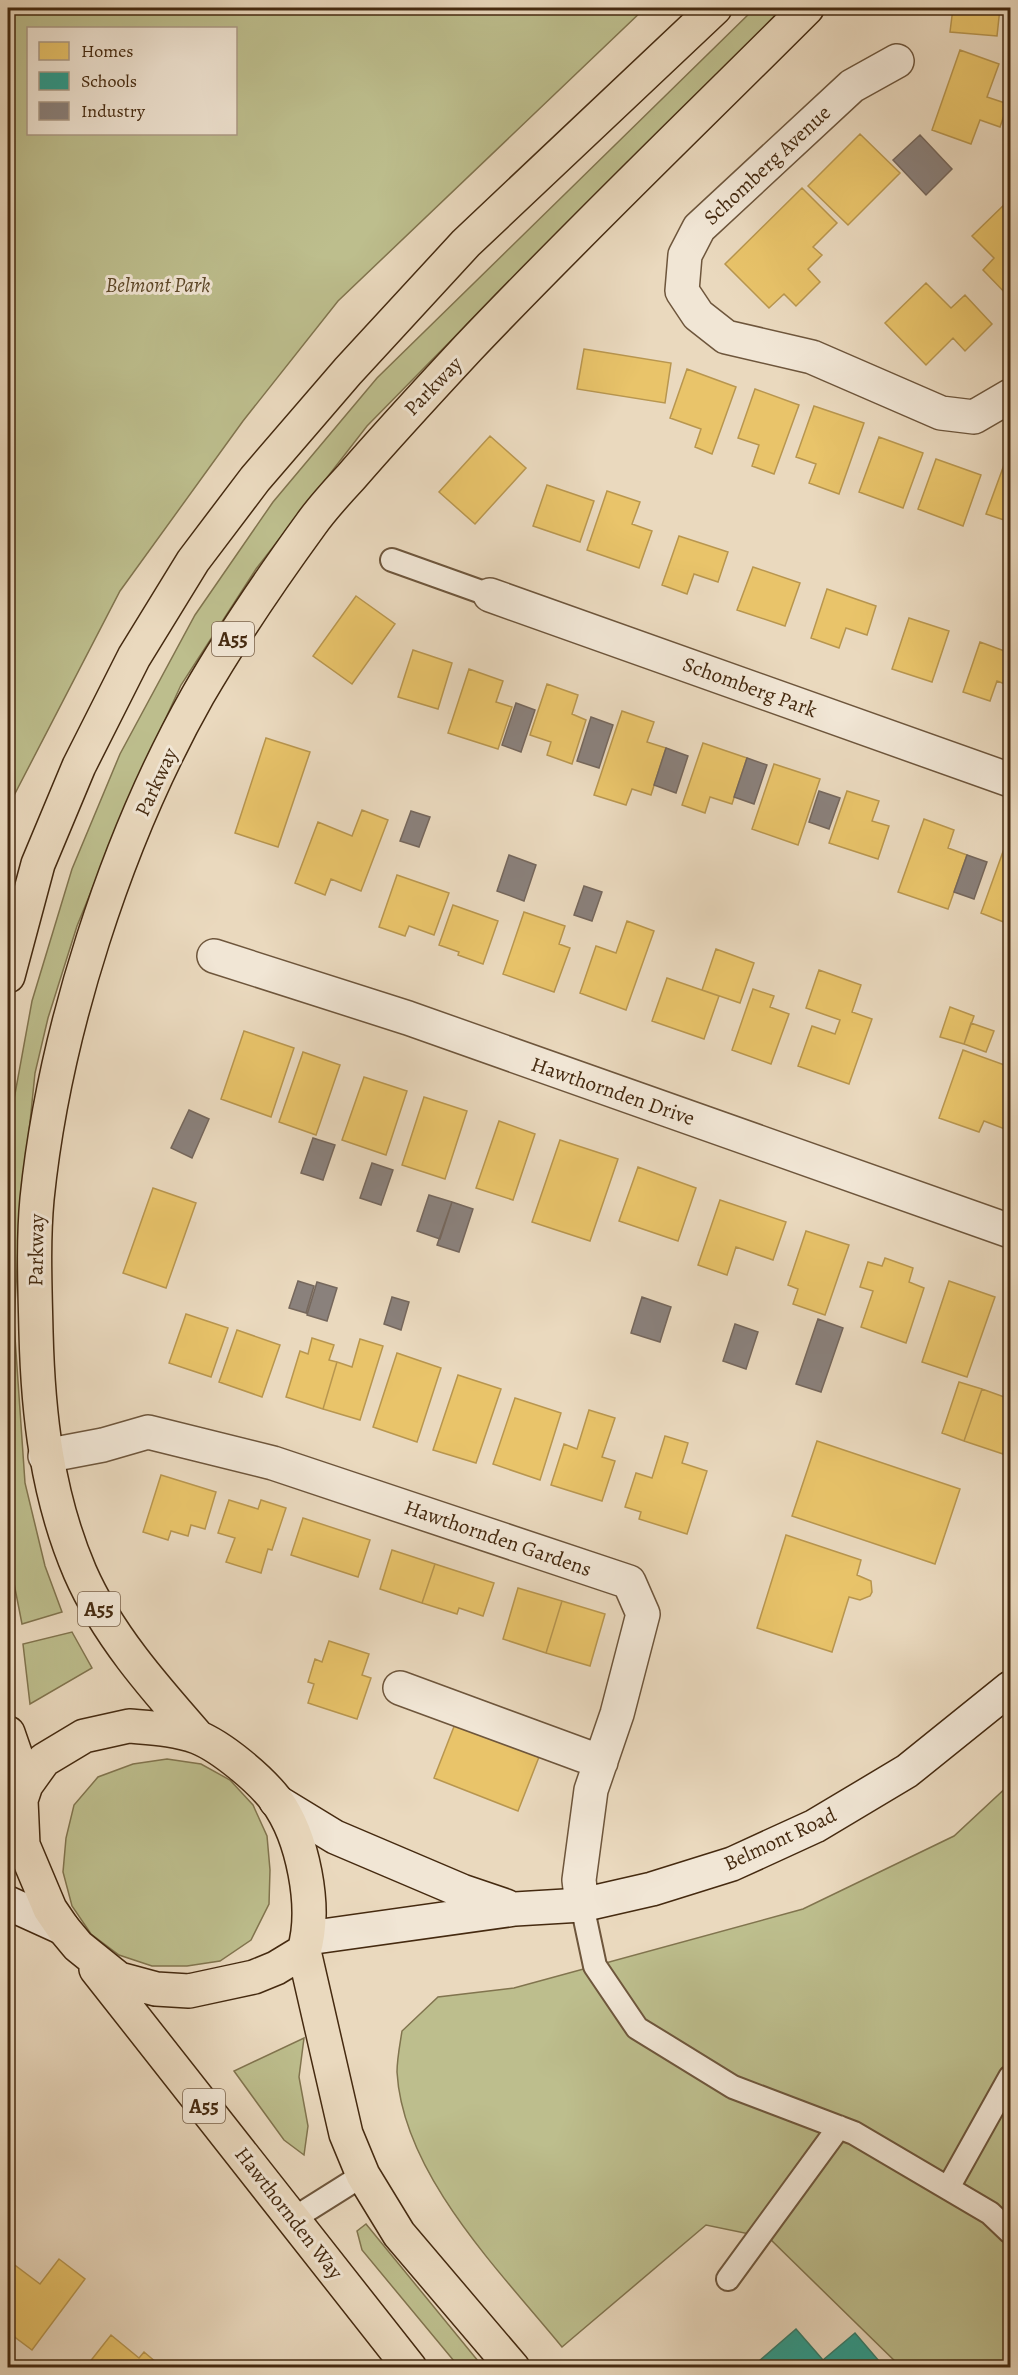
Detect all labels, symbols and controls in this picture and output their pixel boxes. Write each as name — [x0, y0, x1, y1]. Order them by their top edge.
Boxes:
legend — [27, 27, 237, 135]
text: Homes — [81, 39, 133, 63]
text: Schools — [81, 69, 137, 93]
text: Industry — [81, 99, 146, 123]
street label: Schomberg Avenue — [697, 99, 837, 231]
park label: Belmont Park — [106, 271, 210, 299]
street label: Parkway — [398, 350, 469, 422]
road number: A55 — [212, 622, 254, 656]
street label: Schomberg Park — [679, 650, 822, 724]
street label: Parkway — [128, 743, 184, 821]
street label: Hawthornden Drive — [527, 1050, 699, 1132]
street label: Parkway — [21, 1213, 51, 1287]
street label: Hawthornden Gardens — [401, 1493, 595, 1583]
road number: A55 — [78, 1592, 120, 1626]
street label: Belmont Road — [719, 1800, 841, 1877]
road number: A55 — [183, 2089, 225, 2123]
street label: Hawthornden Way — [228, 2141, 350, 2285]

